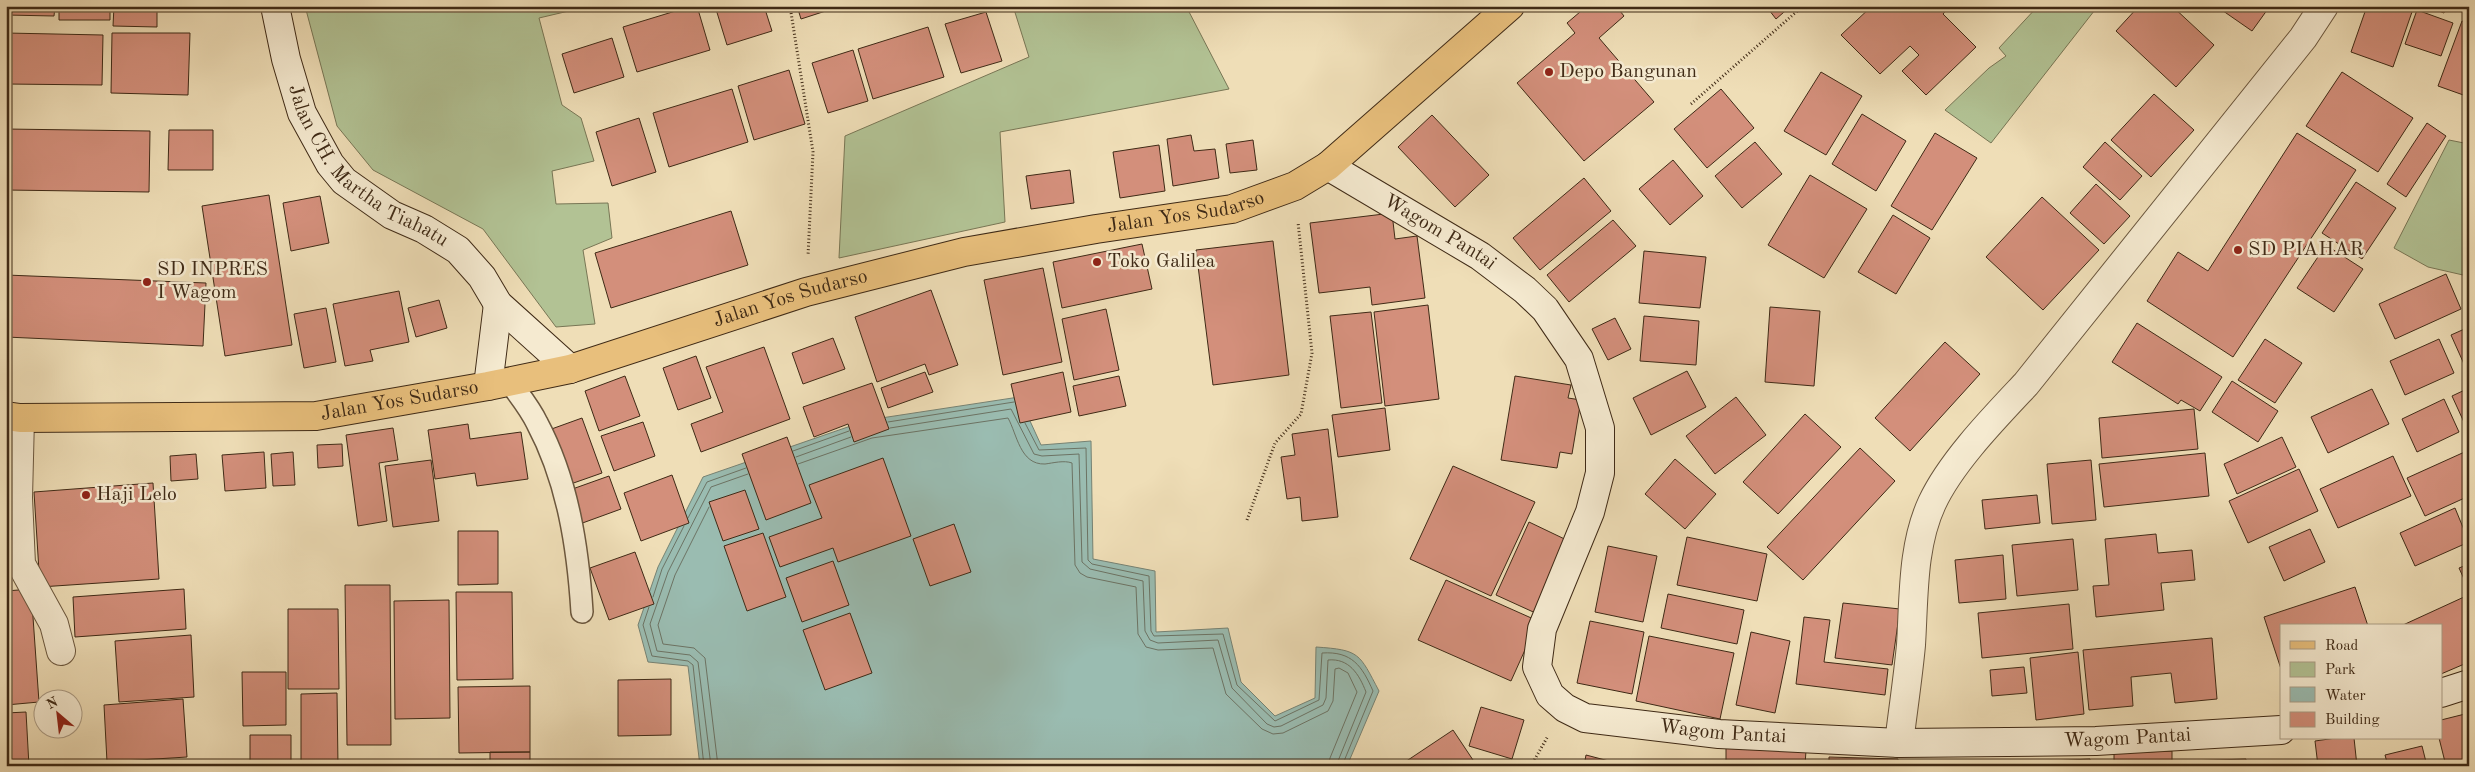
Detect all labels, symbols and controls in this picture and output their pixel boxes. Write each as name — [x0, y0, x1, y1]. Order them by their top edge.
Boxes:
place label: Depo Bangunan — [1559, 62, 1697, 82]
marker: Depo Bangunan — [1543, 66, 1555, 78]
street label: Jalan CH. Martha Tiahatu — [284, 82, 452, 251]
street label: Jalan Yos Sudarso — [1106, 188, 1267, 237]
street label: Wagom Pantai — [1380, 191, 1500, 274]
place label: SD PIAHAR — [2248, 240, 2364, 260]
marker: SD PIAHAR — [2232, 244, 2244, 256]
place label: Toko Galilea — [1107, 252, 1215, 272]
marker: Toko Galilea — [1091, 256, 1103, 268]
place label: SD INPRES I Wagom — [157, 260, 268, 303]
street label: Jalan Yos Sudarso — [711, 267, 870, 332]
marker: SD INPRES I Wagom — [141, 276, 153, 288]
street label: Jalan Yos Sudarso — [319, 378, 480, 425]
place label: Haji Lelo — [96, 485, 177, 505]
marker: Haji Lelo — [80, 489, 92, 501]
legend — [2280, 624, 2442, 740]
text: Road — [2325, 639, 2359, 654]
text: Park — [2325, 663, 2356, 678]
text: Water — [2325, 689, 2366, 704]
north arrow — [32, 690, 82, 740]
text: N — [44, 695, 61, 712]
text: Building — [2325, 713, 2380, 728]
street label: Wagom Pantai — [1658, 717, 1787, 747]
street label: Wagom Pantai — [2064, 725, 2192, 751]

